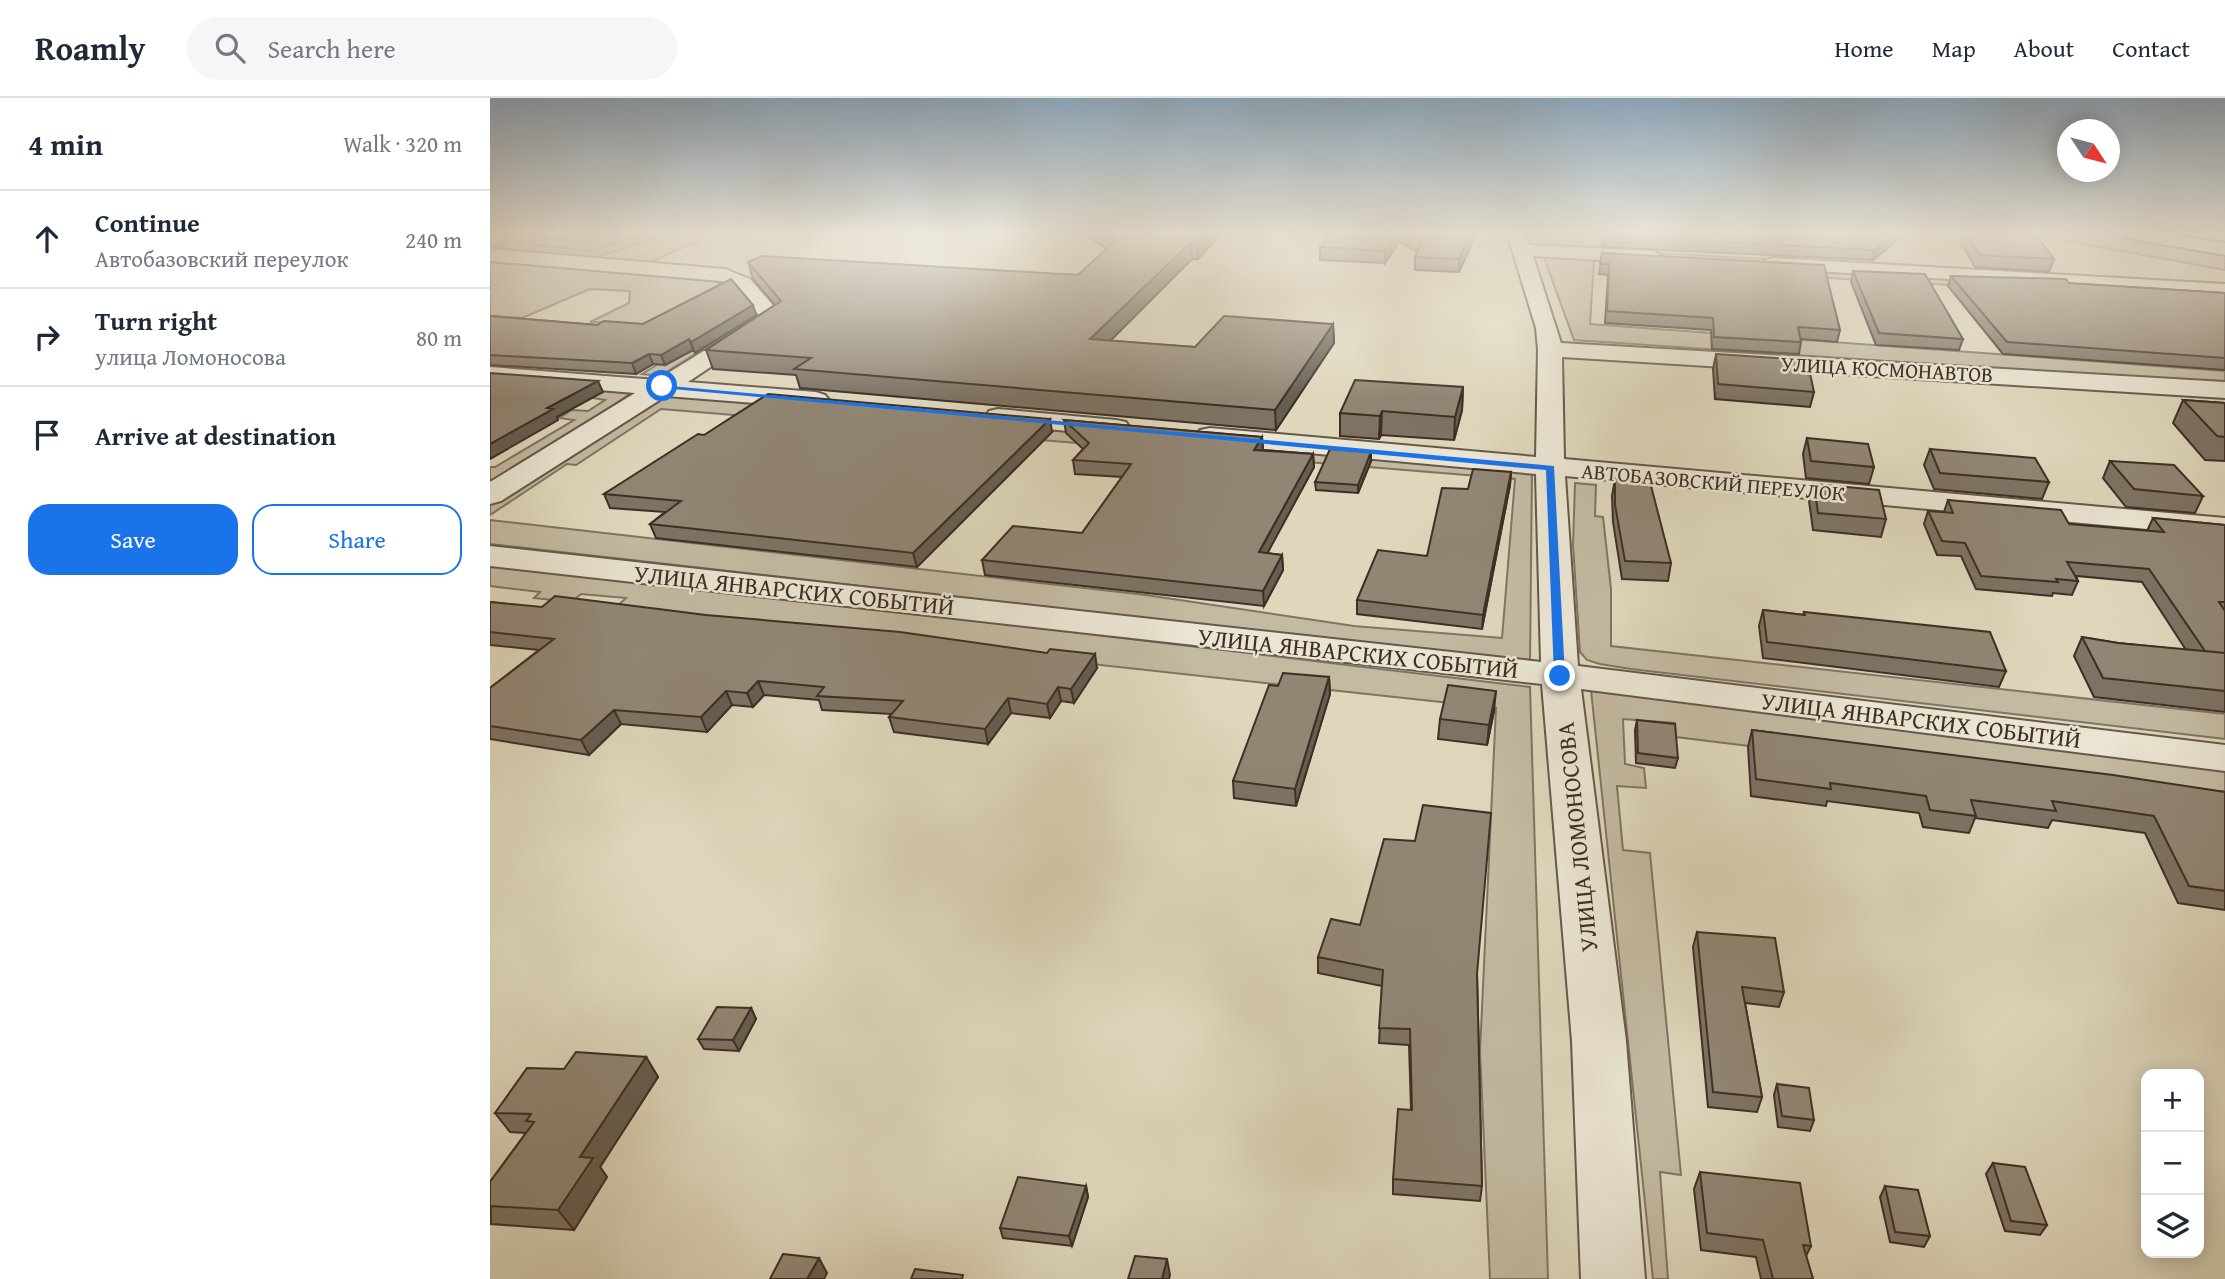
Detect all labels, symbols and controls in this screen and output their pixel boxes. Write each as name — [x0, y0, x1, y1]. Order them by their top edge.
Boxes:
search box — [187, 17, 677, 80]
text: Roamly — [35, 24, 145, 72]
icon: search — [211, 29, 249, 67]
text: Search here — [267, 29, 396, 68]
text: Home — [1835, 31, 1894, 66]
text: Map — [1932, 31, 1976, 66]
text: About — [2014, 31, 2074, 66]
text: Contact — [2112, 31, 2190, 66]
north arrow — [2057, 119, 2120, 182]
text: 4 min — [28, 122, 103, 166]
text: Walk · 320 m — [343, 127, 462, 160]
text: Continue — [95, 203, 200, 242]
icon: ahead — [28, 220, 66, 258]
text: 240 m — [405, 223, 462, 256]
text: Автобазовский переулок — [95, 242, 348, 275]
text: Turn right — [95, 301, 217, 340]
icon: right — [28, 318, 66, 356]
text: 80 m — [416, 321, 462, 354]
text: улица Ломоносова — [95, 340, 286, 373]
street label: УЛИЦА КОСМОНАВТОВ — [1780, 348, 1994, 390]
route start — [646, 370, 677, 401]
icon: arrive — [28, 416, 66, 454]
text: Arrive at destination — [95, 416, 336, 455]
street label: АВТОБАЗОВСКИЙ ПЕРЕУЛОК — [1580, 455, 1846, 509]
button: Save — [28, 504, 238, 575]
button: Share — [252, 504, 462, 575]
street label: УЛИЦА ЯНВАРСКИХ СОБЫТИЙ — [632, 556, 956, 624]
street label: УЛИЦА ЯНВАРСКИХ СОБЫТИЙ — [1196, 619, 1520, 687]
route end — [1544, 660, 1575, 691]
street label: УЛИЦА ЯНВАРСКИХ СОБЫТИЙ — [1759, 683, 2083, 757]
street label: УЛИЦА ЛОМОНОСОВА — [1547, 720, 1606, 954]
map controls — [2141, 1069, 2204, 1258]
button: + — [2141, 1069, 2204, 1132]
button: − — [2141, 1132, 2204, 1195]
button: layers — [2141, 1195, 2204, 1258]

